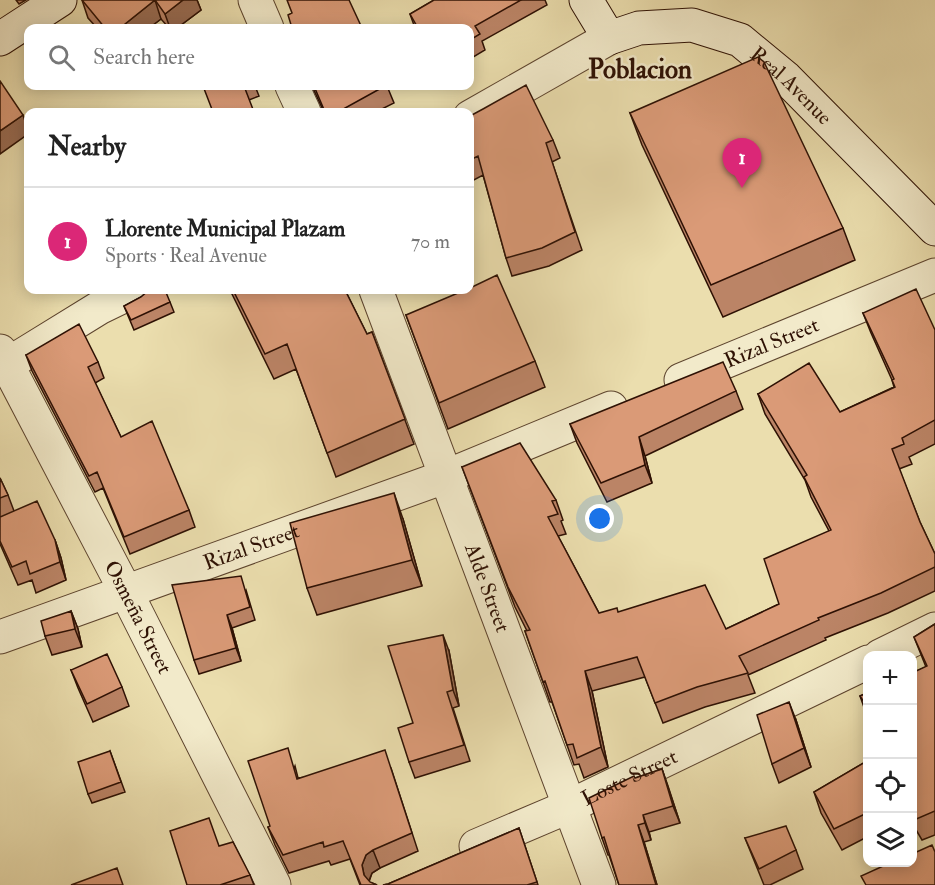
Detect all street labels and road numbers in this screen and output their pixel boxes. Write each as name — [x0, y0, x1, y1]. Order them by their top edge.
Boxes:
street label: Real Avenue — [745, 40, 838, 131]
street label: Rizal Street — [720, 311, 823, 374]
street label: Rizal Street — [200, 517, 303, 576]
street label: Alde Street — [458, 539, 517, 636]
street label: Osmeña Street — [98, 556, 179, 679]
street label: Loste Street — [577, 743, 682, 812]

